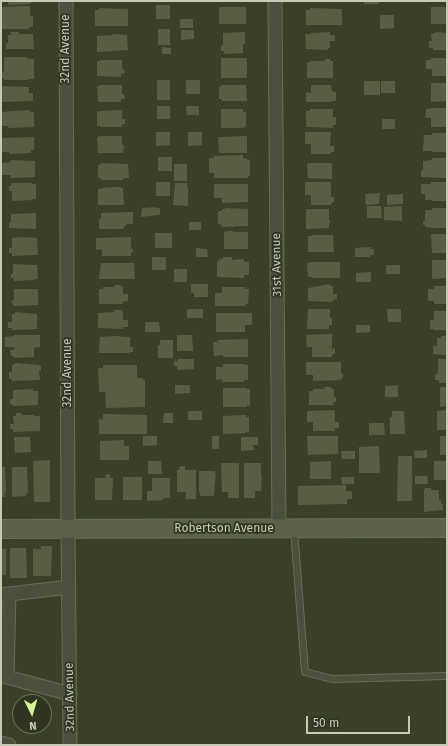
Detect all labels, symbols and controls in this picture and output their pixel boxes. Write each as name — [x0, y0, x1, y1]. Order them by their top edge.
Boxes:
street label: 32nd Avenue — [59, 14, 73, 84]
street label: 31st Avenue — [269, 233, 285, 297]
street label: 32nd Avenue — [61, 338, 75, 408]
street label: Robertson Avenue — [174, 522, 274, 536]
street label: 32nd Avenue — [62, 662, 78, 732]
north arrow — [12, 694, 52, 734]
scale bar — [308, 708, 412, 734]
text: 50 m — [313, 716, 339, 730]
text: N — [29, 719, 37, 732]

